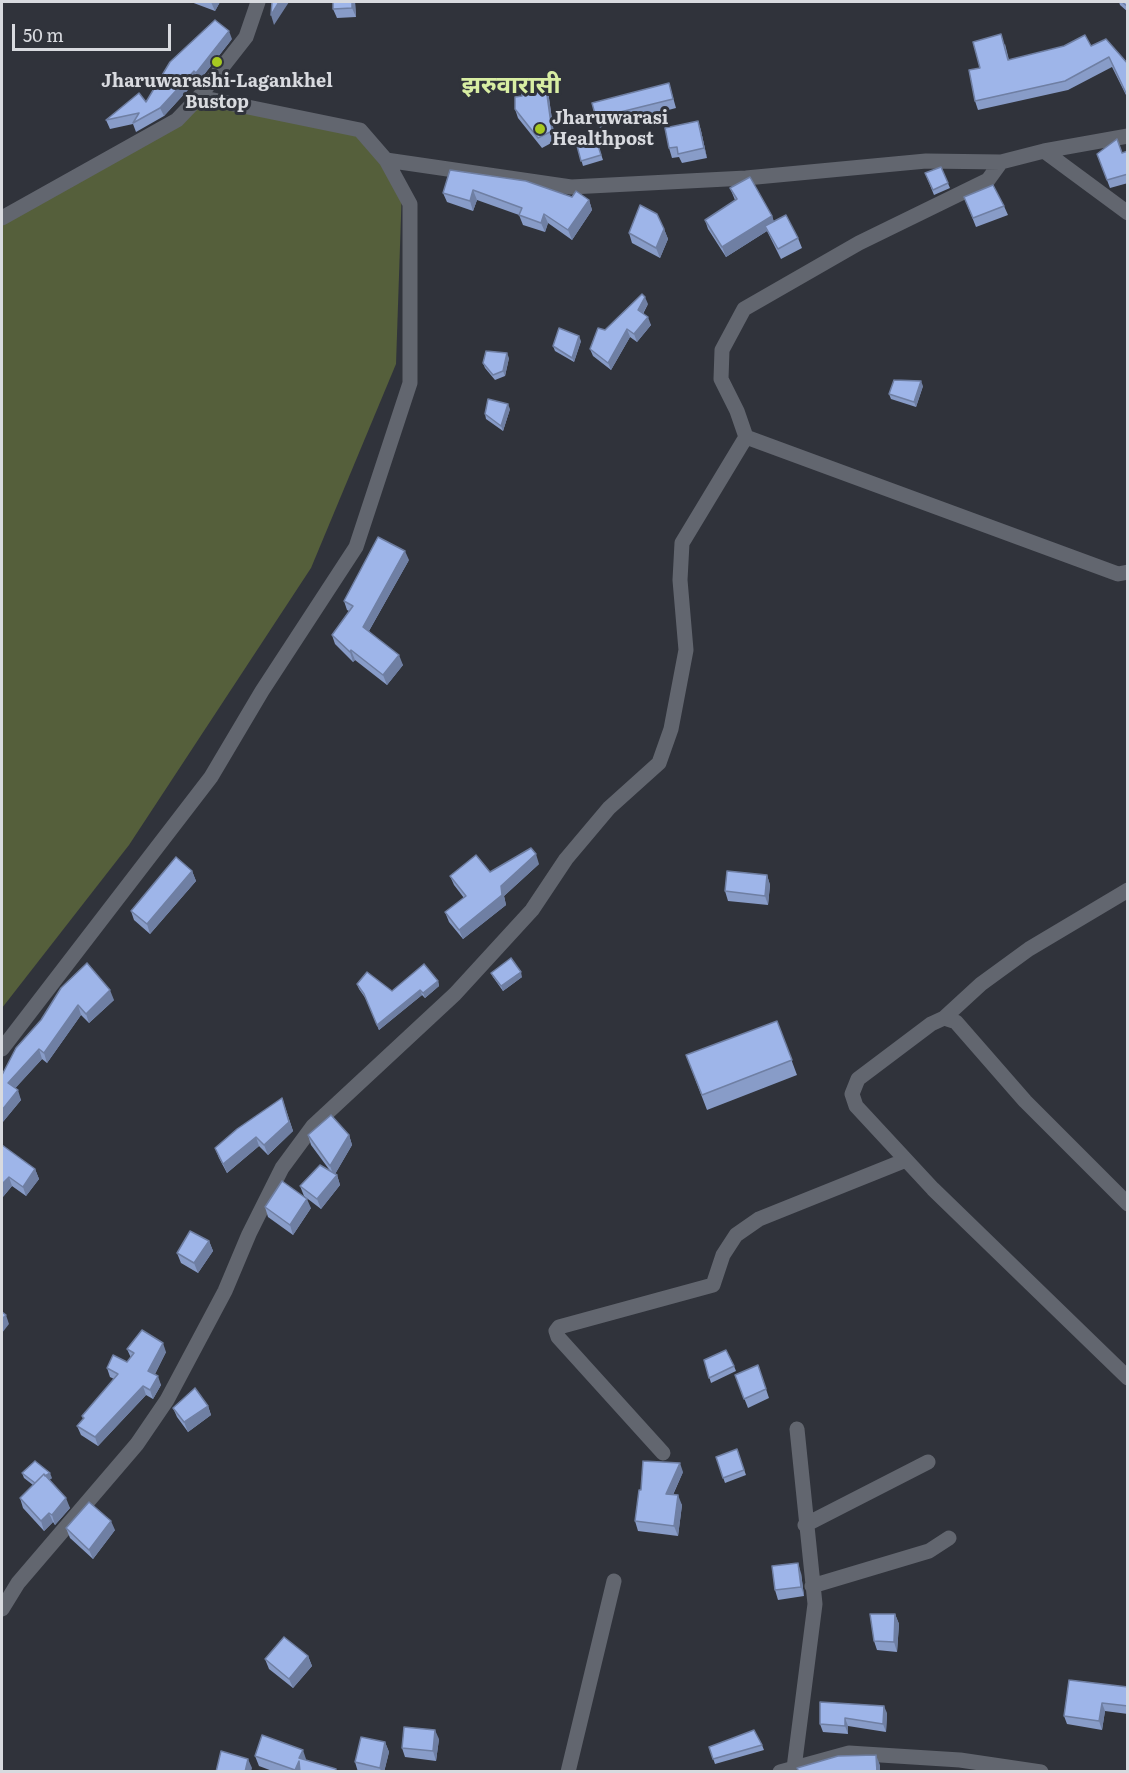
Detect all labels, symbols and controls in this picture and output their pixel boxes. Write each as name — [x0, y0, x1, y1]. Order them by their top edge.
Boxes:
scale bar — [15, 12, 174, 50]
text: 50 m — [23, 21, 64, 48]
marker: Jharuwarashi-Lagankhel Bustop — [210, 55, 224, 69]
place label: Jharuwarashi-Lagankhel Bustop — [101, 71, 333, 113]
district label: झरुवारासी — [462, 72, 560, 100]
place label: Jharuwarasi Healthpost — [552, 108, 668, 150]
marker: Jharuwarasi Healthpost — [533, 122, 547, 136]

